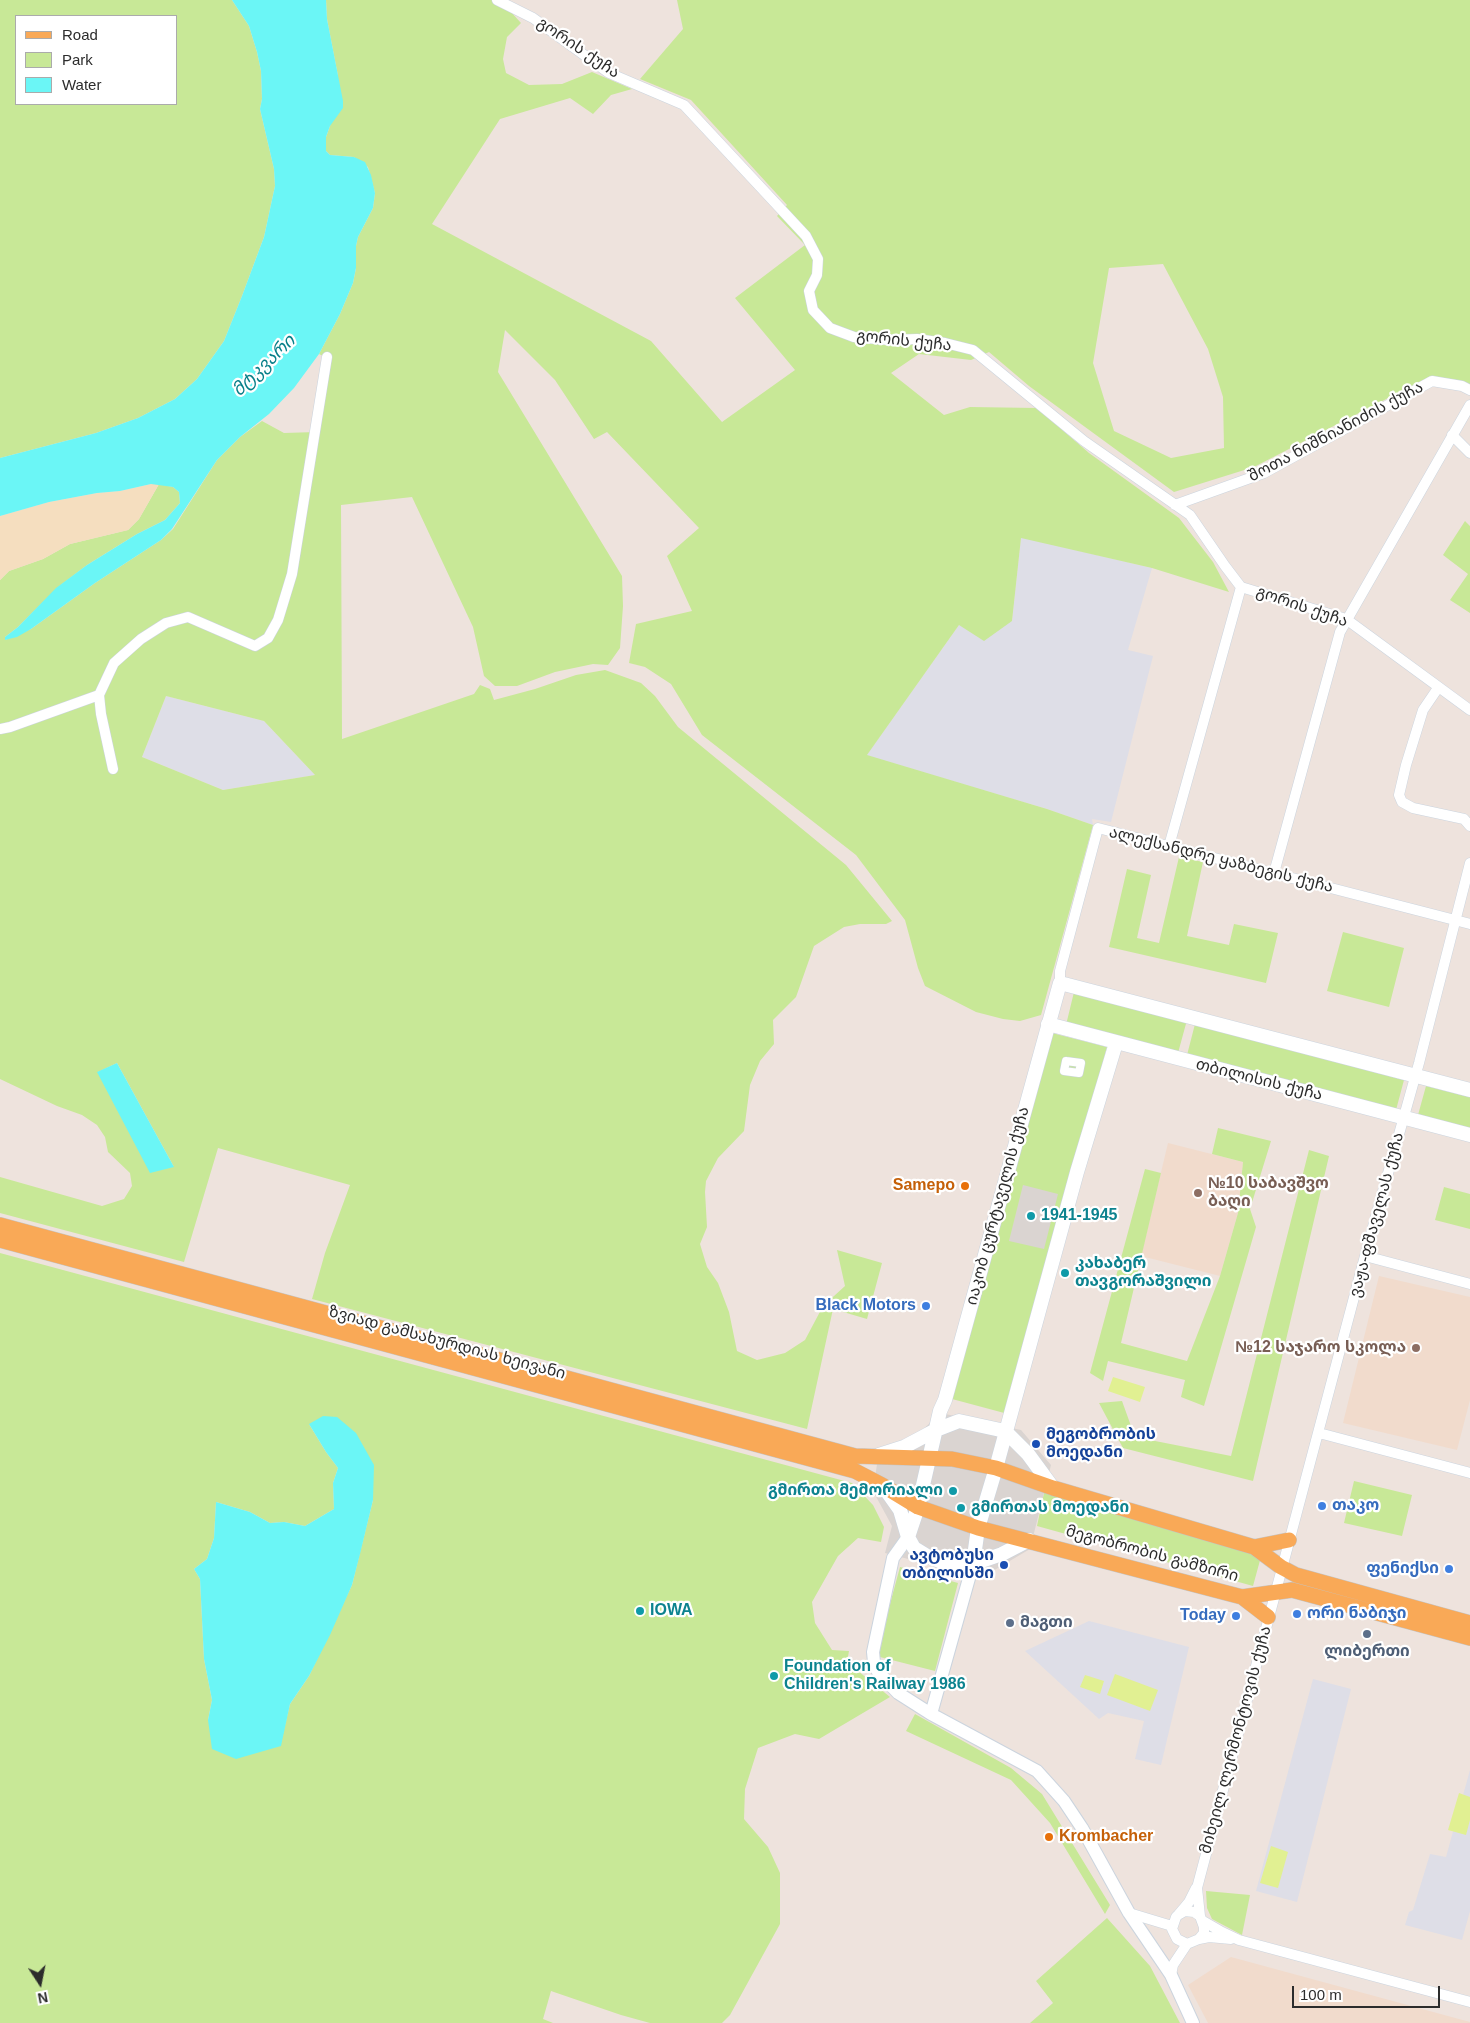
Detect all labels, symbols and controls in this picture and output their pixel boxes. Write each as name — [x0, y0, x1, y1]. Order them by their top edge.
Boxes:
street label: გორის ქუჩა — [533, 13, 623, 83]
legend — [15, 15, 178, 105]
text: Road — [62, 26, 98, 43]
text: Park — [62, 51, 93, 68]
text: Water — [62, 76, 101, 93]
street label: გორის ქუჩა — [855, 326, 953, 356]
water label: მტკვარი — [228, 331, 300, 401]
street label: შოთა ნიშნიანიძის ქუჩა — [1245, 378, 1427, 486]
street label: გორის ქუჩა — [1254, 582, 1350, 632]
street label: ალექსანდრე ყაზბეგის ქუჩა — [1107, 823, 1335, 897]
street label: თბილისის ქუჩა — [1194, 1055, 1324, 1105]
street label: იაკობ ცურტაველის ქუჩა — [962, 1105, 1034, 1307]
street label: ვაჟა-ფშაველას ქუჩა — [1346, 1130, 1408, 1300]
place label: №10 საბავშვო ბაღი — [1208, 1174, 1329, 1212]
place label: Samepo — [893, 1176, 955, 1196]
marker: Samepo — [959, 1180, 971, 1192]
marker: №10 საბავშვო ბაღი — [1192, 1187, 1204, 1199]
place label: 1941-1945 — [1041, 1206, 1118, 1226]
marker: 1941-1945 — [1025, 1210, 1037, 1222]
place label: კახაბერ თავგორაშვილი — [1075, 1254, 1212, 1292]
marker: კახაბერ თავგორაშვილი — [1059, 1267, 1071, 1279]
place label: Black Motors — [816, 1296, 916, 1316]
marker: Black Motors — [920, 1300, 932, 1312]
street label: ზვიად გამსახურდიას ხეივანი — [327, 1302, 567, 1384]
place label: №12 საჯარო სკოლა — [1235, 1338, 1406, 1358]
marker: №12 საჯარო სკოლა — [1410, 1342, 1422, 1354]
place label: მეგობრობის მოედანი — [1046, 1425, 1156, 1463]
marker: მეგობრობის მოედანი — [1030, 1438, 1042, 1450]
place label: გმირთა მემორიალი — [768, 1481, 943, 1501]
marker: გმირთა მემორიალი — [947, 1485, 959, 1497]
place label: თაკო — [1332, 1496, 1379, 1516]
place label: გმირთას მოედანი — [971, 1498, 1129, 1518]
marker: თაკო — [1316, 1500, 1328, 1512]
marker: გმირთას მოედანი — [955, 1502, 967, 1514]
street label: მეგობრობის გამზირი — [1064, 1522, 1240, 1586]
place label: ავტობუსი თბილისში — [902, 1546, 994, 1584]
marker: ავტობუსი თბილისში — [998, 1559, 1010, 1571]
place label: ფენიქსი — [1366, 1559, 1439, 1579]
marker: ფენიქსი — [1443, 1563, 1455, 1575]
place label: IOWA — [650, 1601, 693, 1621]
place label: ორი ნაბიჯი — [1307, 1604, 1407, 1624]
marker: IOWA — [634, 1605, 646, 1617]
place label: Today — [1180, 1606, 1226, 1626]
marker: ორი ნაბიჯი — [1291, 1608, 1303, 1620]
marker: Today — [1230, 1610, 1242, 1622]
place label: მაგთი — [1020, 1613, 1073, 1633]
marker: მაგთი — [1004, 1617, 1016, 1629]
street label: მიხეილ ლერმონტოვის ქუჩა — [1196, 1624, 1276, 1856]
marker: ლიბერთი — [1361, 1628, 1373, 1640]
place label: ლიბერთი — [1324, 1642, 1410, 1662]
place label: Foundation of Children's Railway 1986 — [784, 1657, 966, 1695]
marker: Foundation of Children's Railway 1986 — [768, 1670, 780, 1682]
place label: Krombacher — [1059, 1827, 1153, 1847]
marker: Krombacher — [1043, 1831, 1055, 1843]
north arrow — [15, 1958, 65, 2008]
scale bar — [1295, 1976, 1442, 2008]
text: 100 m — [1300, 1986, 1342, 2003]
text: N — [36, 1989, 49, 2007]

